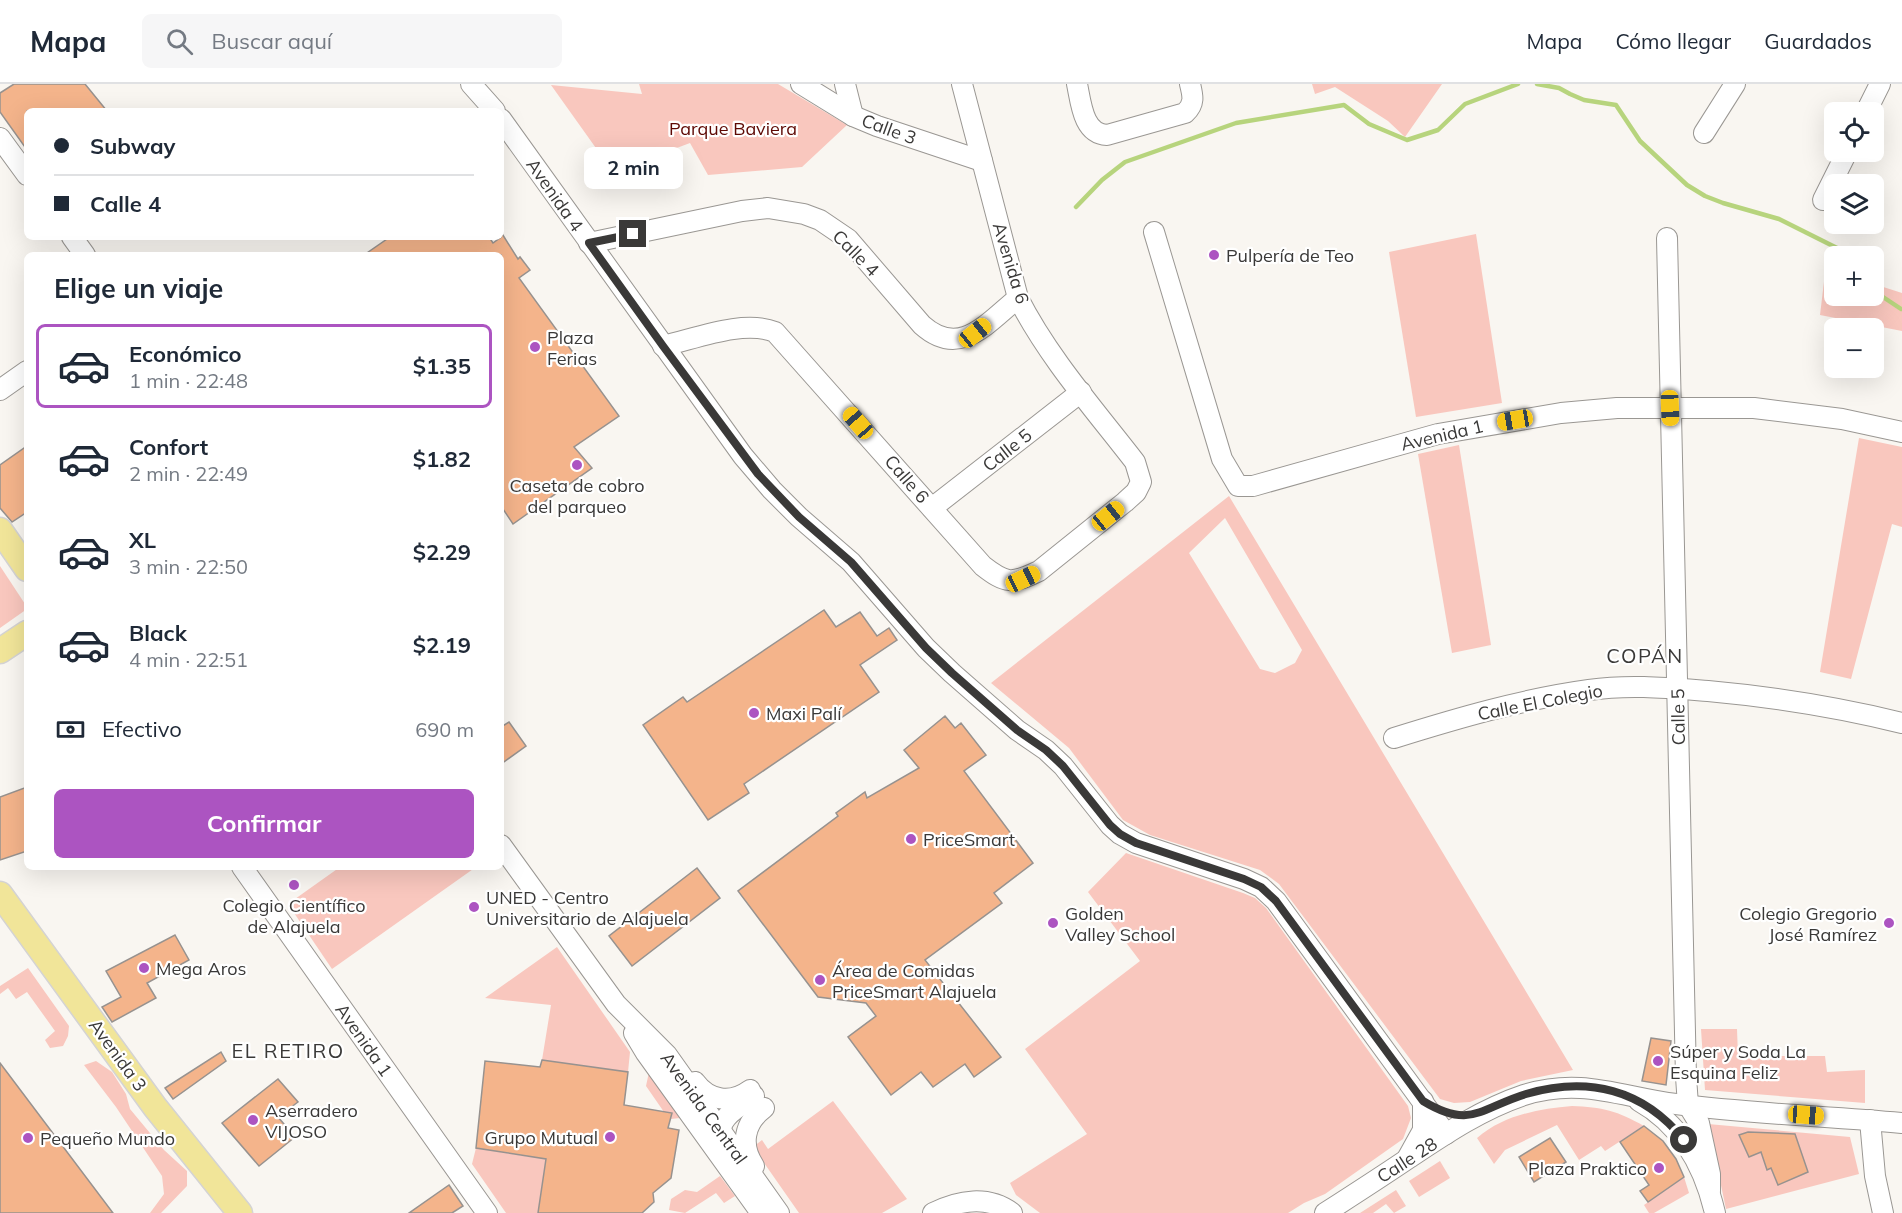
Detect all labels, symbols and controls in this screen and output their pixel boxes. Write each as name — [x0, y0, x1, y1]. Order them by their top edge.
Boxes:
search box — [142, 14, 562, 68]
text: Mapa — [30, 24, 106, 59]
icon: search — [163, 25, 196, 58]
text: Buscar aquí — [211, 27, 332, 55]
text: Mapa — [1527, 28, 1582, 54]
text: Cómo llegar — [1615, 28, 1731, 54]
text: Guardados — [1764, 28, 1872, 54]
map controls — [1824, 102, 1884, 378]
button: locate — [1824, 102, 1884, 162]
street label: Calle 3 — [858, 108, 920, 150]
park label: Parque Baviera — [669, 117, 797, 140]
text: Subway — [90, 132, 175, 160]
callout: 2 min — [584, 147, 682, 189]
street label: Avenida 4 — [522, 154, 589, 236]
text: 2 min — [607, 155, 660, 180]
button: layers — [1824, 174, 1884, 234]
text: Calle 4 — [90, 190, 161, 218]
route end — [619, 220, 646, 247]
street label: Avenida 6 — [988, 220, 1034, 306]
street label: Calle 4 — [828, 225, 884, 281]
place label: Pulpería de Teo — [1226, 244, 1354, 267]
button: + — [1824, 246, 1884, 306]
marker: Pulpería de Teo — [1207, 248, 1221, 262]
text: Elige un viaje — [54, 271, 223, 305]
car — [955, 315, 995, 351]
button: − — [1824, 318, 1884, 378]
place label: Plaza Ferias — [547, 326, 597, 370]
icon: car — [57, 339, 111, 393]
text: Económico — [129, 340, 242, 368]
marker: Plaza Ferias — [528, 340, 542, 354]
text: $1.35 — [413, 352, 471, 380]
text: 1 min · 22:48 — [129, 368, 248, 393]
car — [1660, 390, 1680, 426]
car — [839, 404, 877, 442]
car — [1496, 408, 1534, 432]
street label: Avenida 1 — [1399, 414, 1485, 456]
street label: Calle 5 — [978, 423, 1037, 477]
icon: car — [57, 432, 111, 486]
text: Confort — [129, 433, 208, 461]
text: $1.82 — [413, 445, 471, 473]
street label: Calle 6 — [880, 450, 934, 508]
marker: Caseta de cobro del parqueo — [570, 458, 584, 472]
text: 2 min · 22:49 — [129, 461, 248, 486]
place label: Caseta de cobro del parqueo — [509, 474, 645, 518]
car — [1088, 498, 1128, 534]
icon: car — [57, 525, 111, 579]
text: XL — [129, 526, 156, 554]
text: $2.29 — [413, 538, 471, 566]
text: 3 min · 22:50 — [129, 554, 248, 579]
car — [1003, 563, 1043, 595]
icon: car — [57, 618, 111, 672]
text: Black — [129, 619, 187, 647]
text: $2.19 — [413, 631, 471, 659]
district label: COPÁN — [1606, 643, 1684, 668]
text: 4 min · 22:51 — [129, 647, 248, 672]
street label: Calle El Colegio — [1476, 679, 1604, 725]
street label: Calle 5 — [1666, 688, 1690, 746]
place label: Maxi Palí — [766, 702, 843, 725]
marker: Maxi Palí — [747, 706, 761, 720]
icon: cash — [54, 713, 87, 746]
text: Efectivo — [102, 715, 182, 743]
text: 690 m — [415, 717, 474, 742]
button: Confirmar — [54, 789, 474, 858]
place label: PriceSmart — [923, 828, 1015, 851]
marker: PriceSmart — [904, 832, 918, 846]
marker: Colegio Científico de Alajuela — [287, 878, 301, 892]
place label: UNED - Centro Universitario de Alajuela — [486, 886, 689, 930]
place label: Colegio Científico de Alajuela — [222, 894, 366, 938]
marker: UNED - Centro Universitario de Alajuela — [467, 900, 481, 914]
place label: Golden Valley School — [1065, 902, 1175, 946]
place label: Colegio Gregorio José Ramírez — [1739, 902, 1877, 946]
marker: Golden Valley School — [1046, 916, 1060, 930]
marker: Colegio Gregorio José Ramírez — [1882, 916, 1896, 930]
place label: Mega Aros — [156, 957, 247, 980]
place label: Área de Comidas PriceSmart Alajuela — [832, 959, 997, 1003]
marker: Mega Aros — [137, 961, 151, 975]
marker: Área de Comidas PriceSmart Alajuela — [813, 973, 827, 987]
street label: Avenida 1 — [331, 999, 397, 1081]
street label: Avenida 3 — [84, 1014, 152, 1096]
district label: EL RETIRO — [231, 1038, 345, 1063]
place label: Súper y Soda La Esquina Feliz — [1670, 1040, 1806, 1084]
street label: Avenida Central — [656, 1047, 752, 1169]
marker: Súper y Soda La Esquina Feliz — [1651, 1054, 1665, 1068]
place label: Aserradero VIJOSO — [265, 1099, 358, 1143]
car — [1787, 1105, 1825, 1125]
marker: Aserradero VIJOSO — [246, 1113, 260, 1127]
place label: Grupo Mutual — [485, 1126, 598, 1149]
route start — [1670, 1126, 1697, 1153]
place label: Pequeño Mundo — [40, 1127, 175, 1150]
marker: Grupo Mutual — [603, 1130, 617, 1144]
marker: Pequeño Mundo — [21, 1131, 35, 1145]
street label: Calle 28 — [1372, 1132, 1442, 1188]
place label: Plaza Praktico — [1528, 1157, 1647, 1180]
marker: Plaza Praktico — [1652, 1161, 1666, 1175]

